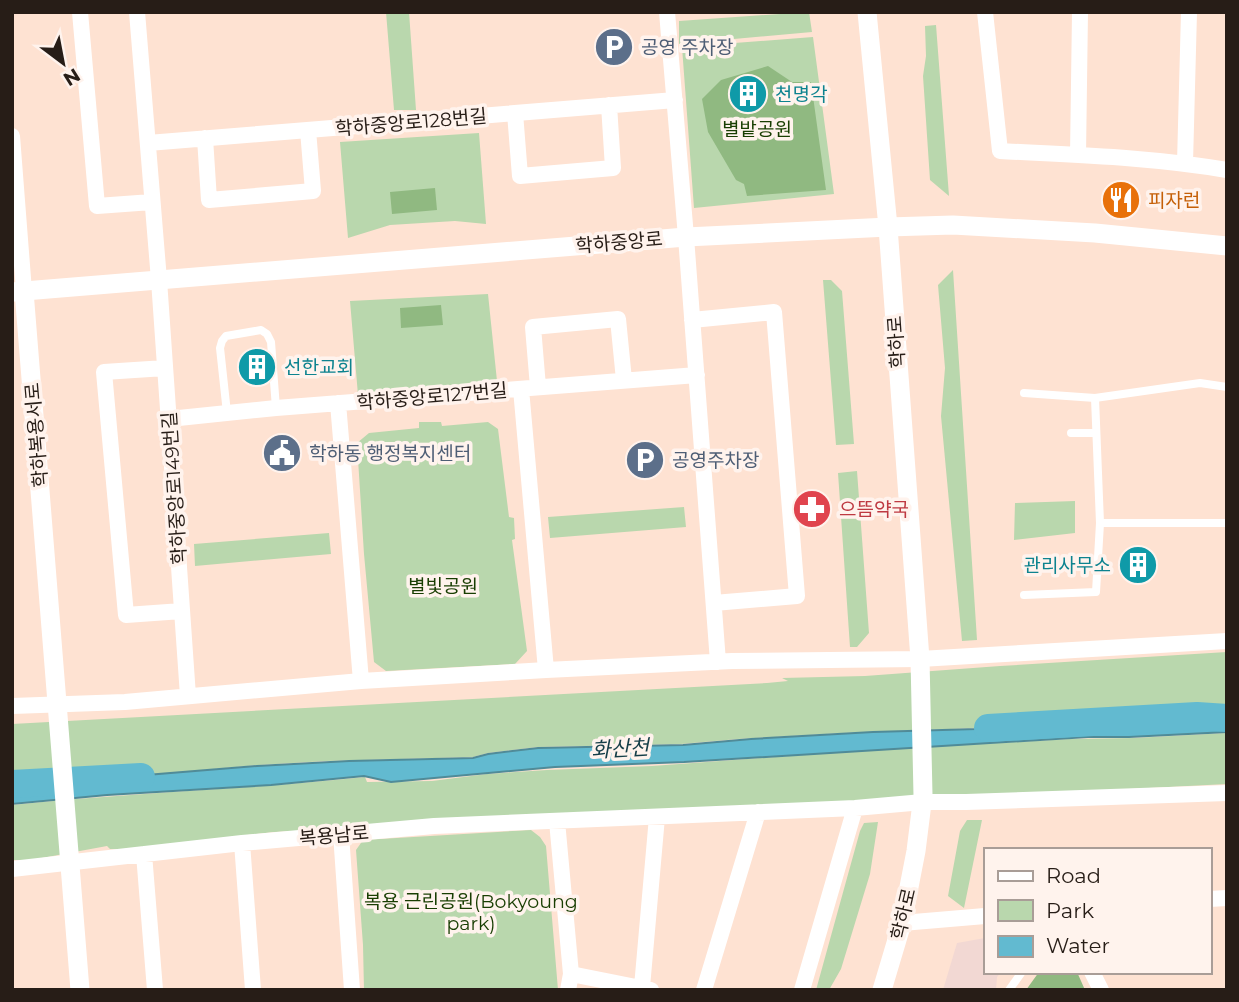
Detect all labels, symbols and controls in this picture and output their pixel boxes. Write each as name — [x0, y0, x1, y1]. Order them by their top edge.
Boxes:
parking icon: 공영 주차장 — [593, 26, 635, 68]
north arrow — [28, 28, 98, 98]
place label: 공영 주차장 — [641, 36, 733, 59]
text: N — [59, 63, 84, 91]
building icon: 천명각 — [727, 73, 769, 115]
place label: 천명각 — [775, 83, 828, 106]
street label: 학하중앙로128번길 — [334, 104, 488, 141]
park label: 별밭공원 — [722, 118, 792, 141]
restaurant icon: 피자런 — [1100, 179, 1142, 221]
place label: 피자런 — [1148, 189, 1200, 212]
street label: 학하중앙로 — [575, 227, 664, 258]
street label: 학하로 — [883, 315, 910, 369]
building icon: 선한교회 — [236, 346, 278, 388]
place label: 선한교회 — [284, 356, 354, 379]
street label: 학하중앙로127번길 — [356, 378, 508, 415]
street label: 학하복용서로 — [20, 382, 53, 488]
street label: 학하중앙로149번길 — [158, 411, 191, 565]
public building icon: 학하동 행정복지센터 — [261, 432, 303, 474]
parking icon: 공영주차장 — [624, 439, 666, 481]
place label: 학하동 행정복지센터 — [309, 442, 471, 465]
place label: 공영주차장 — [672, 449, 759, 472]
pharmacy icon: 으뜸약국 — [791, 488, 833, 530]
place label: 으뜸약국 — [839, 498, 909, 521]
building icon: 관리사무소 — [1117, 544, 1159, 586]
place label: 관리사무소 — [1024, 554, 1111, 577]
park label: 별빛공원 — [408, 575, 478, 598]
water label: 화산천 — [590, 734, 652, 763]
street label: 복용남로 — [298, 821, 370, 850]
legend — [984, 848, 1211, 974]
text: Road — [1046, 863, 1101, 888]
street label: 학하로 — [886, 886, 921, 942]
park label: 복용 근린공원(Bokyoung park) — [364, 890, 578, 935]
text: Park — [1046, 898, 1094, 923]
text: Water — [1046, 933, 1110, 958]

